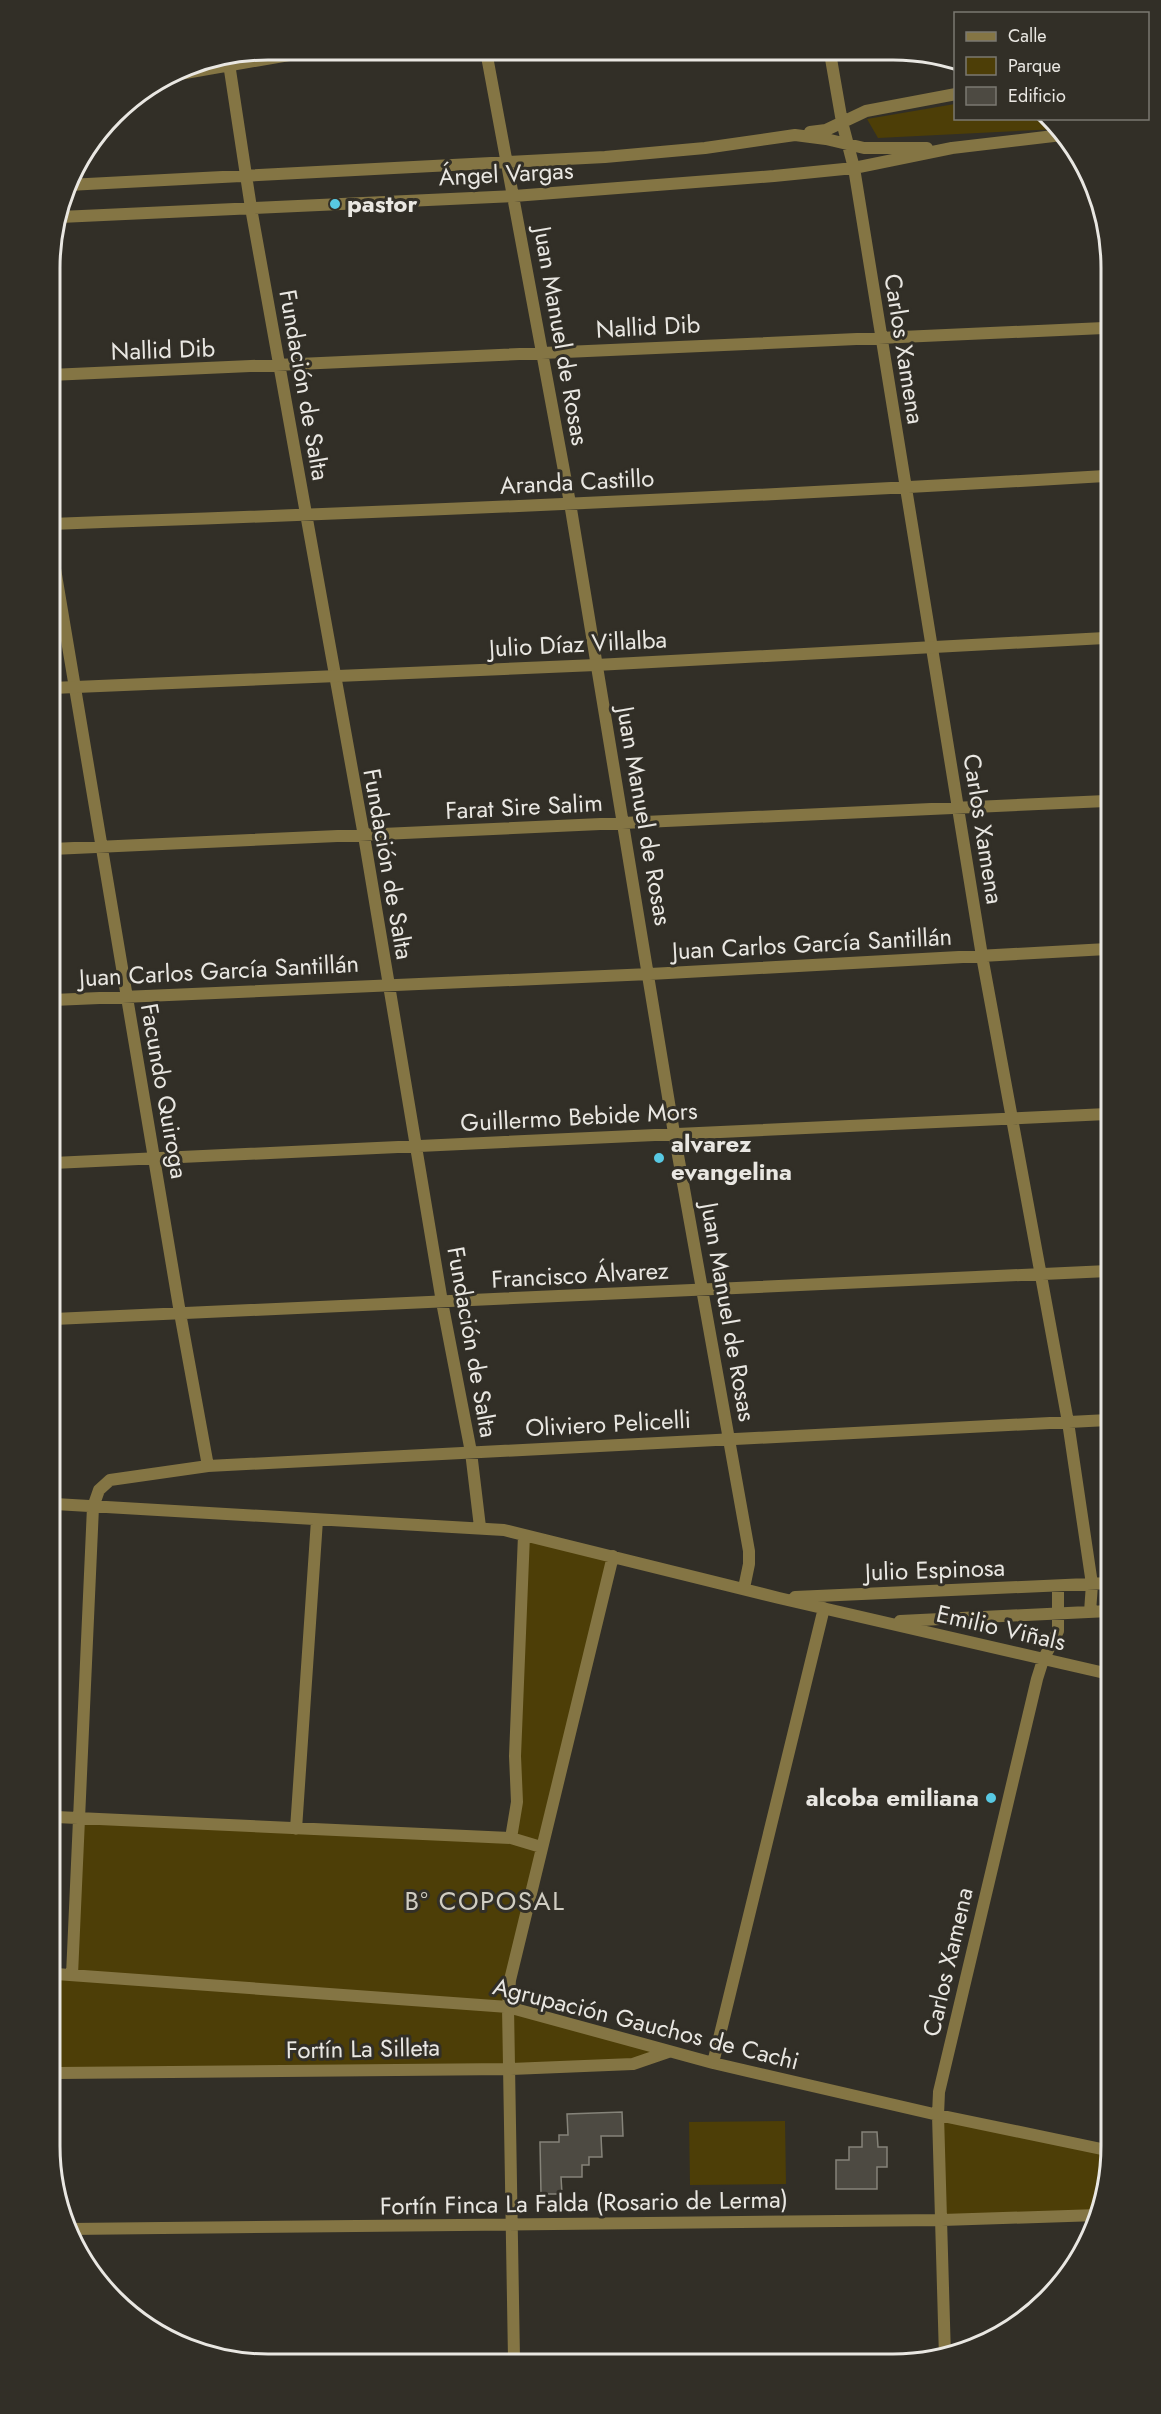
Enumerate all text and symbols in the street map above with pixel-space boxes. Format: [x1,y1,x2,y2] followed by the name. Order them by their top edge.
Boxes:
[954,12,1149,120] legend
[1008,23,1047,49] text: Calle
[1008,53,1061,79] text: Parque
[1008,83,1066,109] text: Edificio
[438,152,574,195] street label: Ángel Vargas
[347,186,417,221] place label: pastor
[328,197,342,211] marker: pastor
[524,221,598,448] street label: Juan Manuel de Rosas
[875,271,934,427] street label: Carlos Xamena
[270,287,339,483] street label: Fundación de Salta
[595,306,701,347] street label: Nallid Dib
[110,330,216,369] street label: Nallid Dib
[499,460,655,503] street label: Aranda Castillo
[485,621,668,666] street label: Julio Díaz Villalba
[607,701,681,928] street label: Juan Manuel de Rosas
[954,751,1013,907] street label: Carlos Xamena
[354,766,423,962] street label: Fundación de Salta
[444,785,604,828] street label: Farat Sire Salim
[668,919,953,968] street label: Juan Carlos García Santillán
[75,946,360,995] street label: Juan Carlos García Santillán
[132,1000,197,1181] street label: Facundo Quiroga
[459,1093,698,1140] street label: Guillermo Bebide Mors
[671,1126,792,1189] place label: alvarez evangelina
[652,1151,666,1165] marker: alvarez evangelina
[691,1197,765,1424] street label: Juan Manuel de Rosas
[438,1244,507,1440] street label: Fundación de Salta
[490,1252,669,1297] street label: Francisco Álvarez
[524,1402,692,1445] street label: Oliviero Pelicelli
[861,1550,1006,1590] street label: Julio Espinosa
[933,1596,1069,1659] street label: Emilio Viñals
[806,1780,979,1815] place label: alcoba emiliana
[984,1791,998,1805] marker: alcoba emiliana
[405,1882,565,1920] district label: B° COPOSAL
[913,1884,982,2040] street label: Carlos Xamena
[489,1968,803,2079] street label: Agrupación Gauchos de Cachi
[286,2030,440,2067] street label: Fortín La Silleta
[380,2181,788,2224] street label: Fortín Finca La Falda (Rosario de Lerma)

